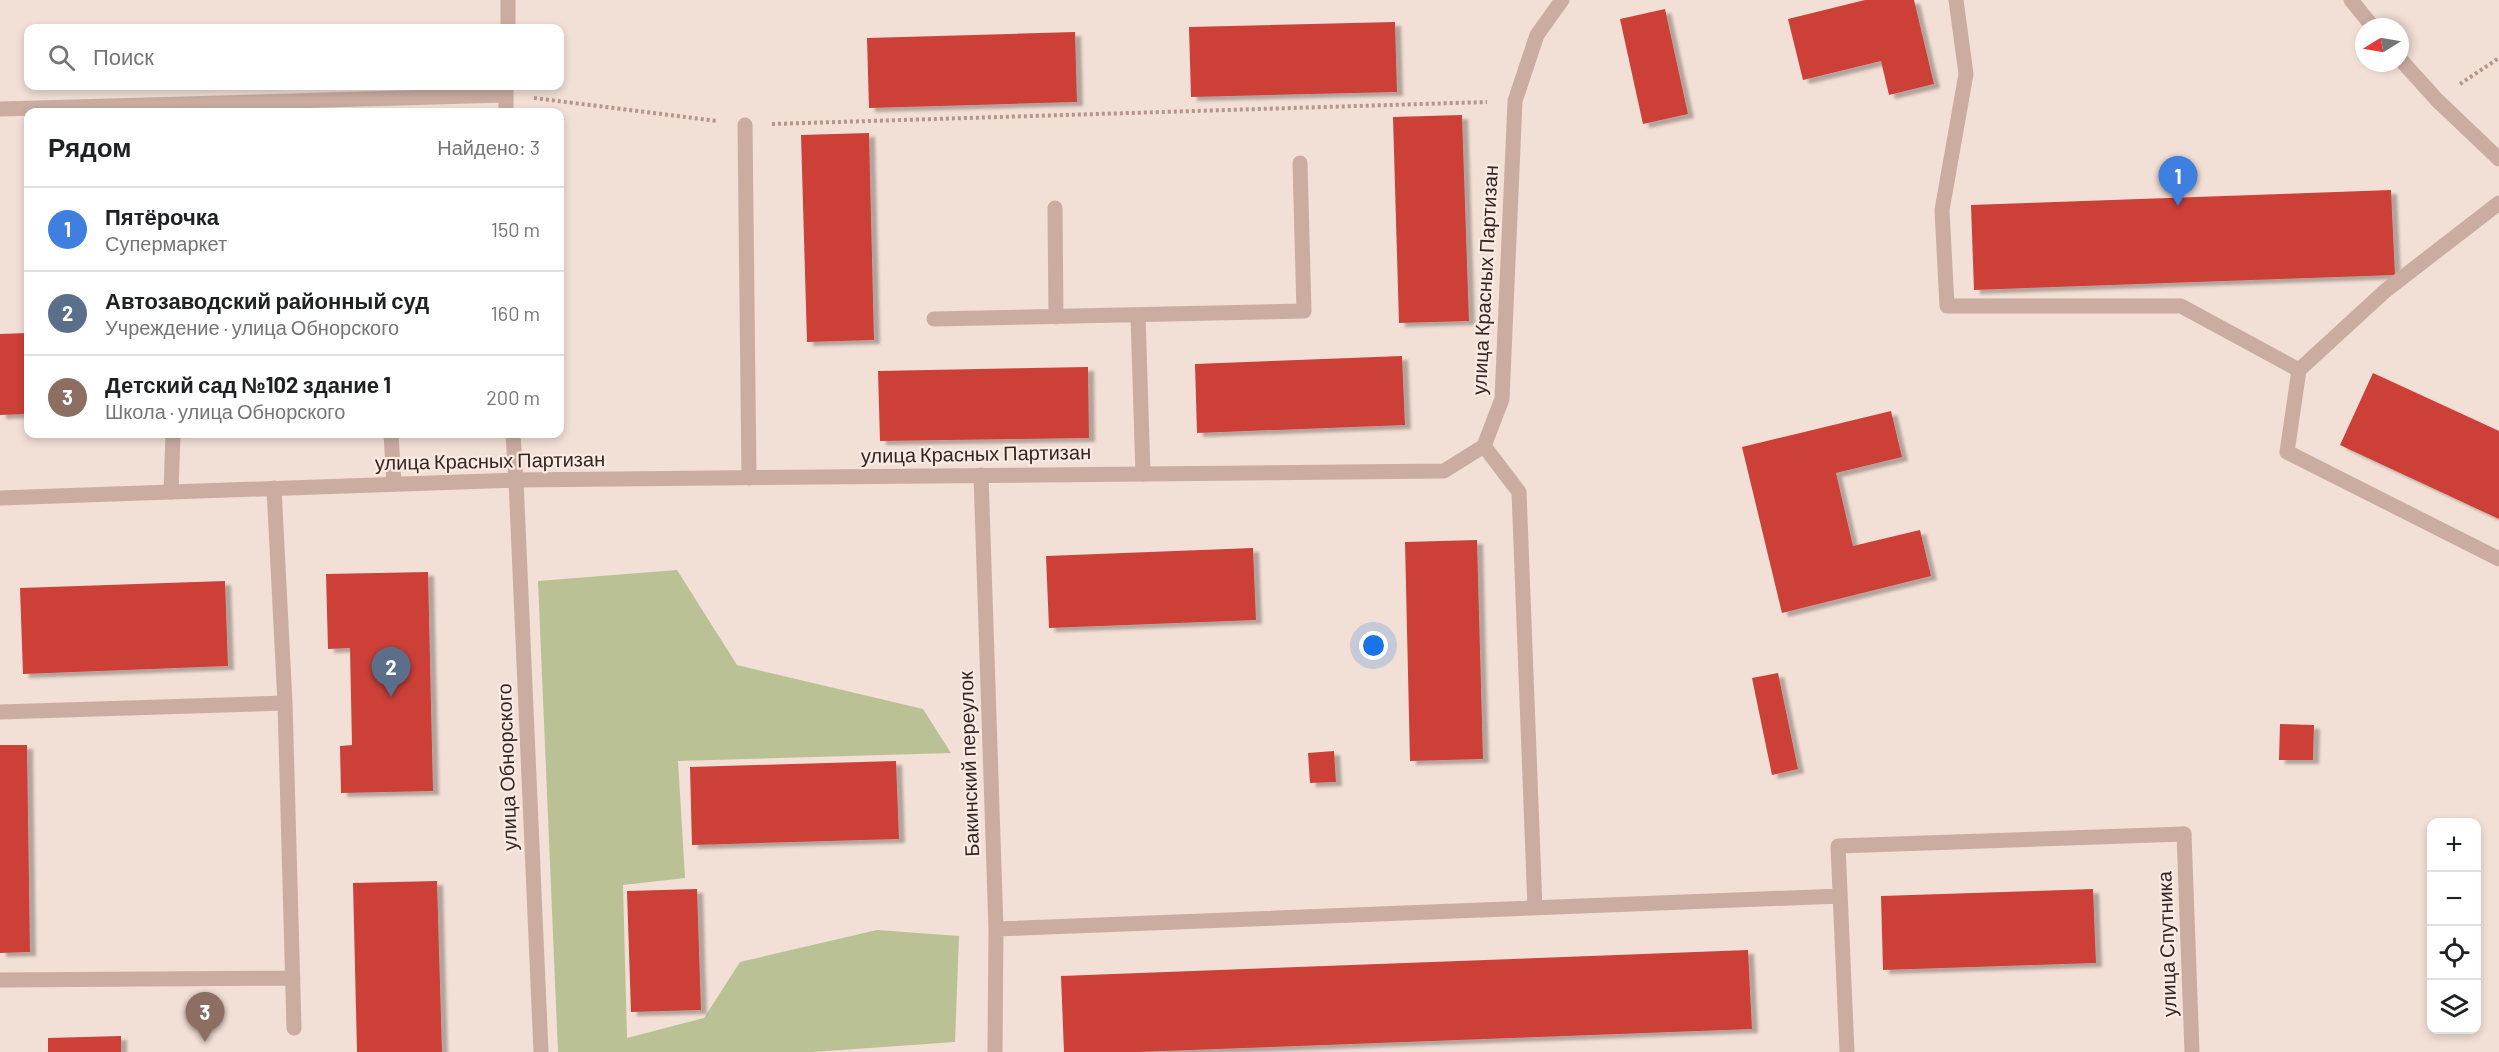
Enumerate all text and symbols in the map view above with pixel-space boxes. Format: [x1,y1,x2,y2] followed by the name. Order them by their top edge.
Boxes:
[2355,18,2409,72] north arrow
[24,24,564,90] search box
[45,41,78,74] icon: search
[93,43,154,69] text: Поиск
[48,131,131,162] text: Рядом
[437,135,540,159] text: Найдено: 3
[2158,156,2198,206] pin: 1
[1466,164,1502,395] street label: улица Красных Партизан
[105,203,219,229] text: Пятёрочка
[64,217,71,241] text: 1
[491,217,540,241] text: 150 m
[105,231,227,255] text: Супермаркет
[105,287,429,313] text: Автозаводский районный суд
[62,301,73,325] text: 2
[491,301,540,325] text: 160 m
[105,315,399,339] text: Учреждение · улица Обнорского
[105,371,391,397] text: Детский сад №102 здание 1
[62,385,73,409] text: 3
[486,385,540,409] text: 200 m
[105,399,345,423] text: Школа · улица Обнорского
[861,439,1091,467] street label: улица Красных Партизан
[375,446,605,474] street label: улица Красных Партизан
[1359,631,1388,660] your location
[372,648,410,697] pin: 2
[953,671,983,857] street label: Бакинский переулок
[491,683,521,851] street label: улица Обнорского
[2427,818,2481,1034] map controls
[2427,818,2481,872] button: +
[2151,870,2181,1017] street label: улица Спутника
[2427,872,2481,926] button: −
[2427,926,2481,980] button: locate
[2427,980,2481,1034] button: layers
[186,992,224,1042] pin: 3

